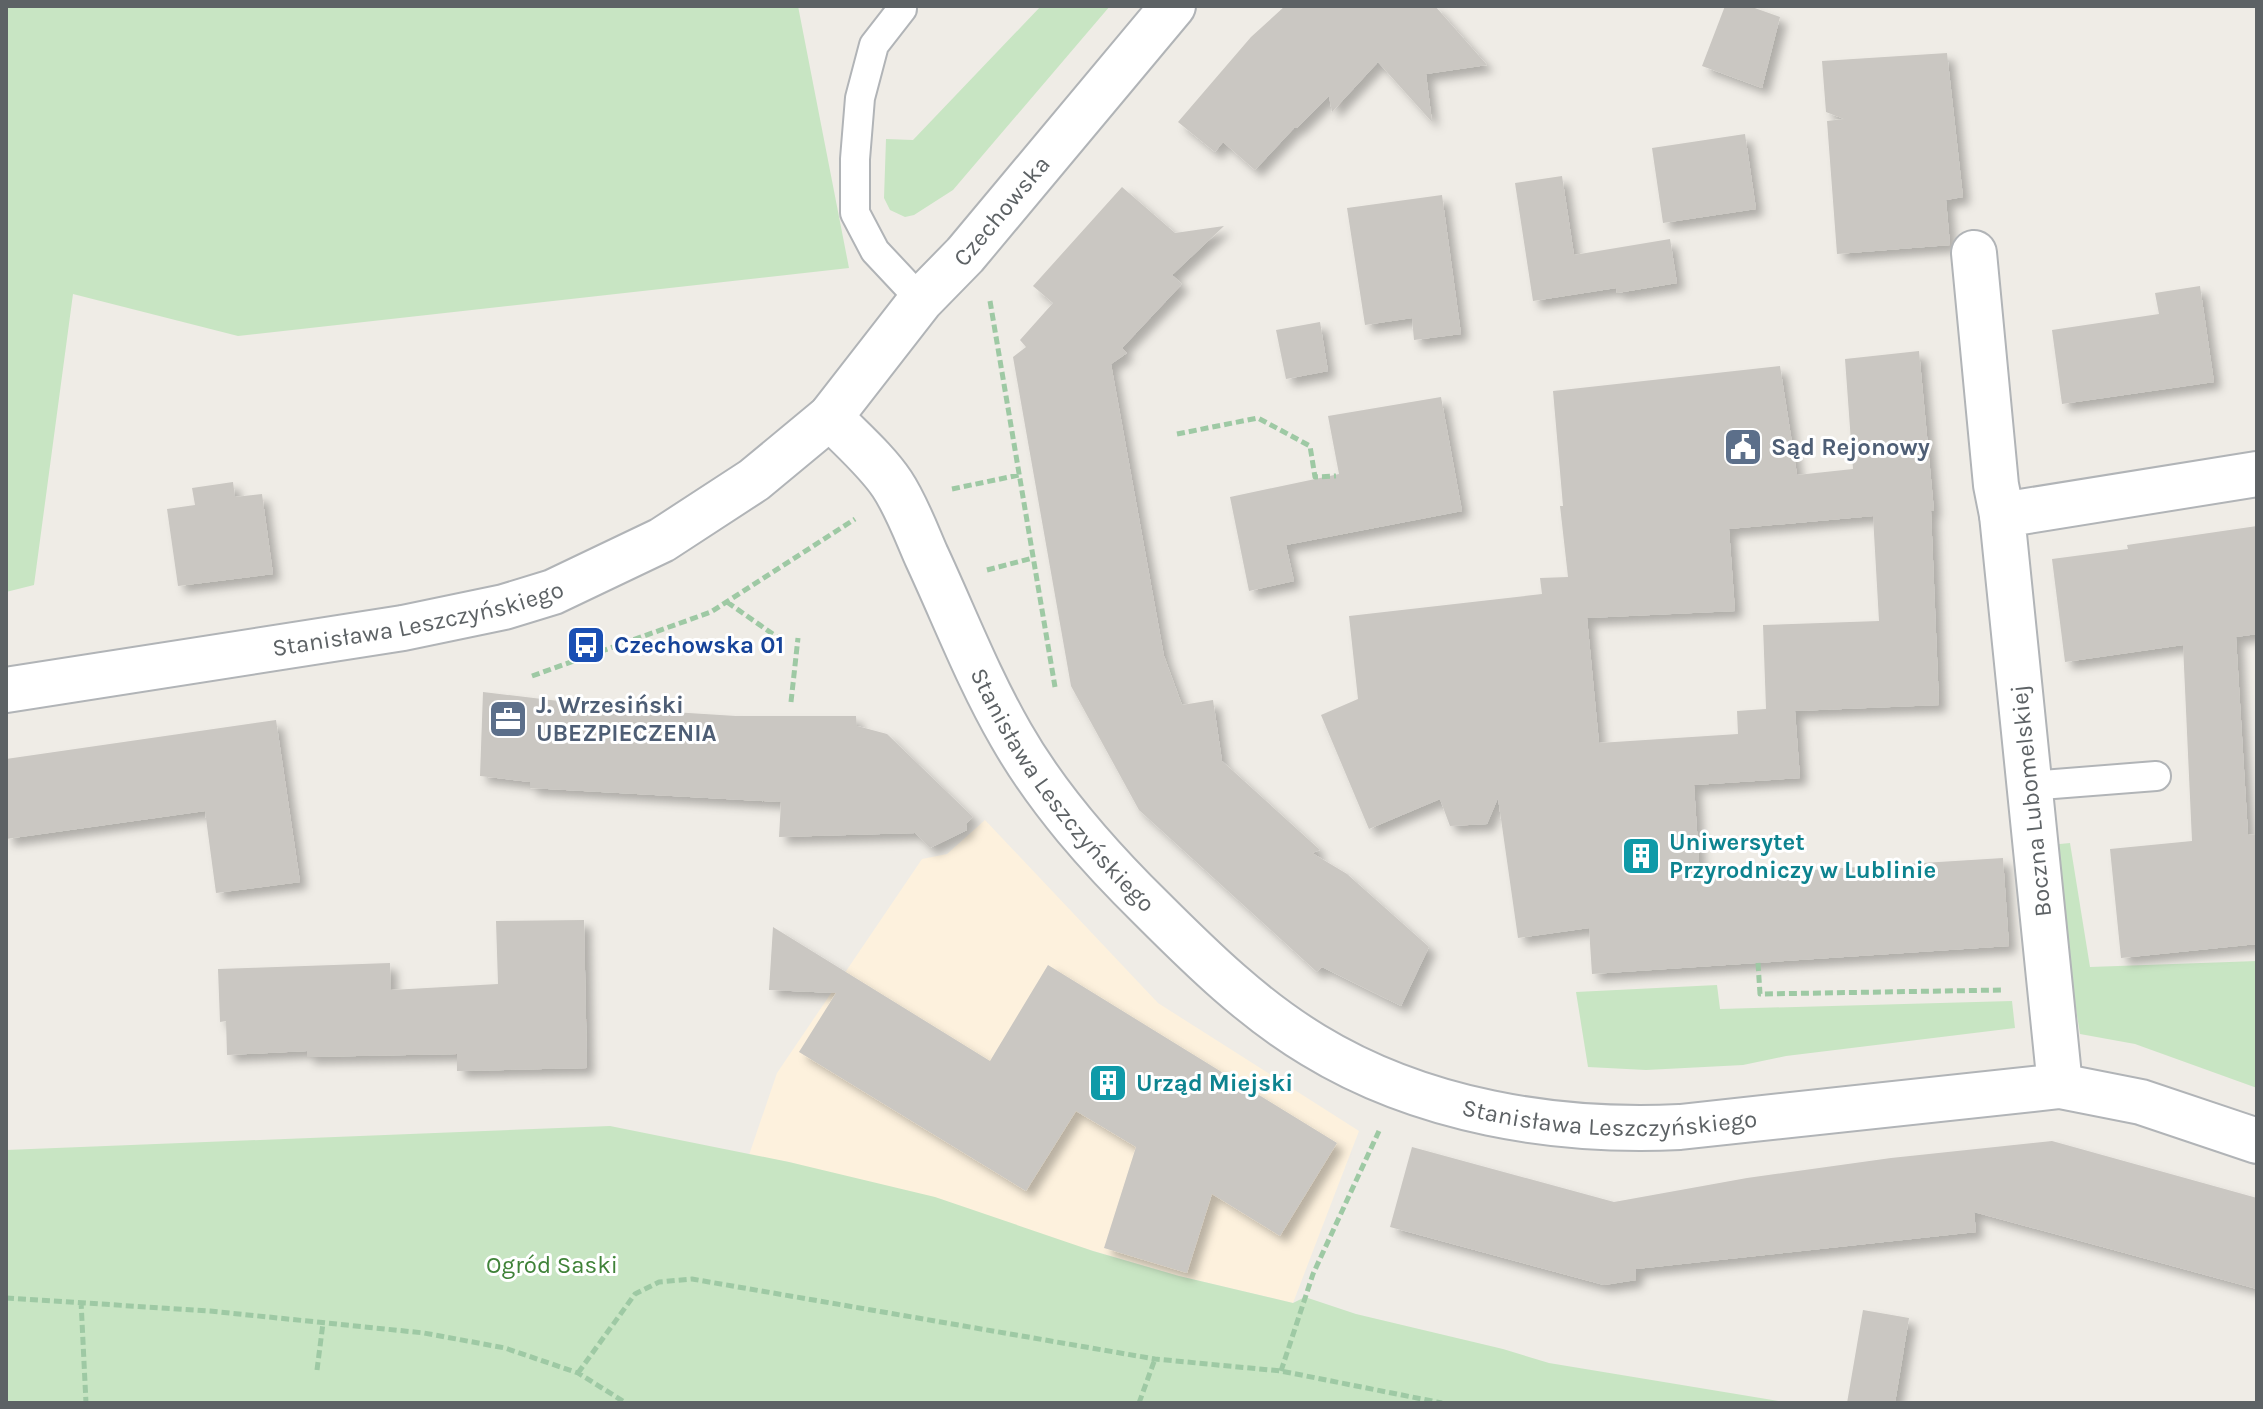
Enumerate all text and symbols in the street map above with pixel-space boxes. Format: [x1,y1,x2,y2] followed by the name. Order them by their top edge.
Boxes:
[948,150,1056,272] street label: Czechowska
[1722,426,1764,468] public building icon: Sąd Rejonowy
[1771,433,1930,461] place label: Sąd Rejonowy
[270,575,568,662] street label: Stanisława Leszczyńskiego
[565,624,607,666] bus stop icon: Czechowska 01
[614,631,784,659] place label: Czechowska 01
[965,663,1161,918] street label: Stanisława Leszczyńskiego
[2005,684,2057,918] street label: Boczna Lubomelskiej
[536,691,716,747] place label: J. Wrzesiński UBEZPIECZENIA
[487,698,529,740] office icon: J. Wrzesiński UBEZPIECZENIA
[1669,828,1936,884] place label: Uniwersytet Przyrodniczy w Lublinie
[1620,835,1662,877] building icon: Uniwersytet Przyrodniczy w Lublinie
[1087,1062,1129,1104] building icon: Urząd Miejski
[1136,1069,1293,1097] place label: Urząd Miejski
[1459,1093,1759,1142] street label: Stanisława Leszczyńskiego
[486,1251,618,1279] park label: Ogród Saski

